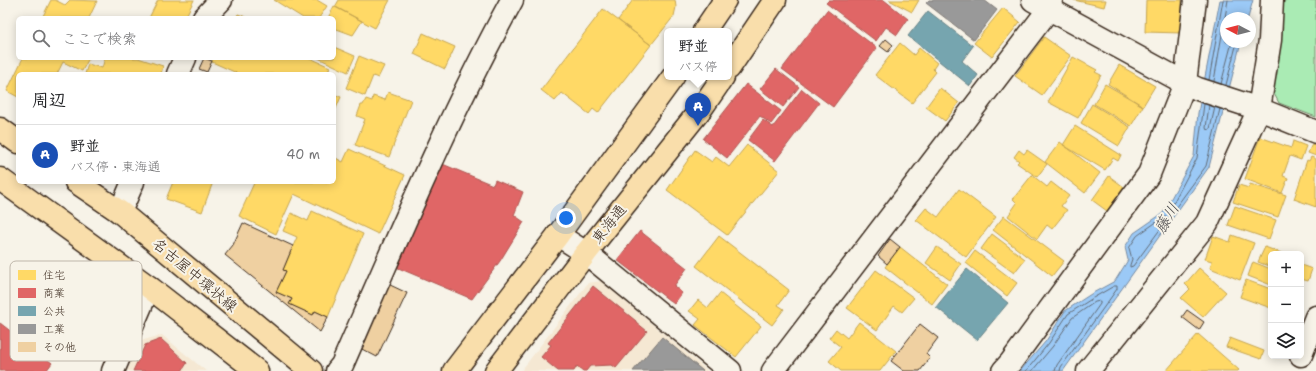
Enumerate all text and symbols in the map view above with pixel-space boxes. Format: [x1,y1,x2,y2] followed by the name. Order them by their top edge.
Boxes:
[1220,12,1256,48] north arrow
[16,16,336,60] search box
[30,27,52,49] icon: search
[664,28,732,80] popup
[62,29,137,49] text: ここで検索
[678,36,709,56] text: 野並
[678,58,718,75] text: バス停
[32,89,66,111] text: 周辺
[685,93,711,126] pin: A
[70,136,100,156] text: 野並
[40,146,50,163] text: A
[286,146,320,163] text: 40 m
[70,158,161,175] text: バス停 · 東海通
[1149,199,1184,237] water label: 藤川
[587,200,631,248] street label: 東海通
[556,208,576,228] your location
[148,234,242,316] street label: 名古屋中環状線
[1268,251,1304,359] map controls
[1268,251,1304,287] button: +
[10,261,142,361] legend
[43,268,65,283] text: 住宅
[43,286,65,301] text: 商業
[1268,287,1304,323] button: −
[43,304,65,319] text: 公共
[43,322,65,337] text: 工業
[1268,323,1304,359] button: layers
[43,340,76,355] text: その他

